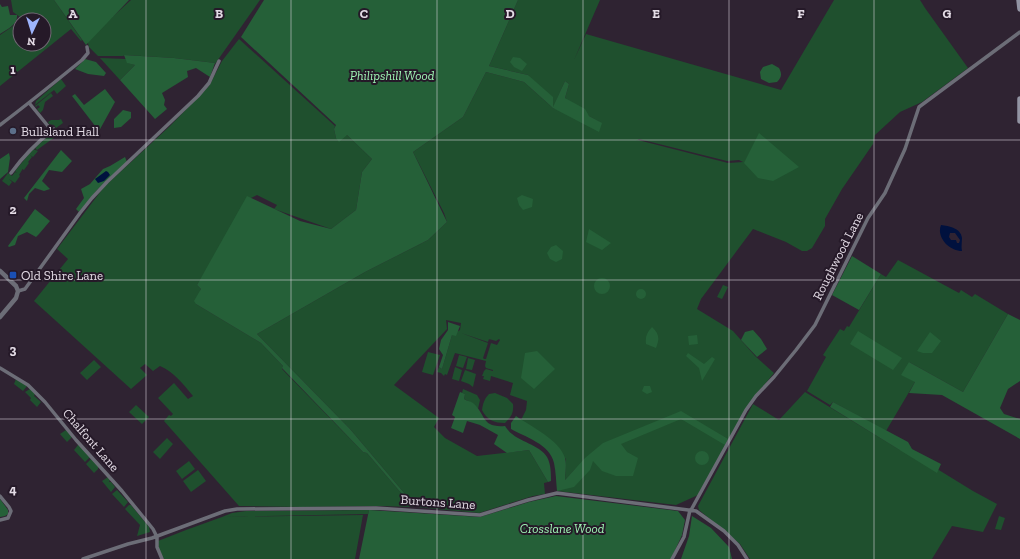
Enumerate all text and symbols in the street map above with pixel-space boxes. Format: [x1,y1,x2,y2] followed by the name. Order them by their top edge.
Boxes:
[69,6,78,21] text: A
[215,6,223,21] text: B
[360,6,368,21] text: C
[505,6,515,21] text: D
[652,6,660,21] text: E
[797,6,805,21] text: F
[943,6,952,21] text: G
[12,12,52,52] north arrow
[26,35,36,48] text: N
[10,62,16,77] text: 1
[350,68,435,83] park label: Philipshill Wood
[21,124,99,139] place label: Bullsland Hall
[8,126,18,136] marker: Bullsland Hall
[10,202,17,217] text: 2
[809,210,867,302] street label: Roughwood Lane
[21,268,103,283] place label: Old Shire Lane
[8,270,18,280] marker: Old Shire Lane
[10,342,17,357] text: 3
[60,406,122,474] street label: Chalfont Lane
[9,482,17,497] text: 4
[400,492,476,512] street label: Burtons Lane
[520,521,605,536] park label: Crosslane Wood

